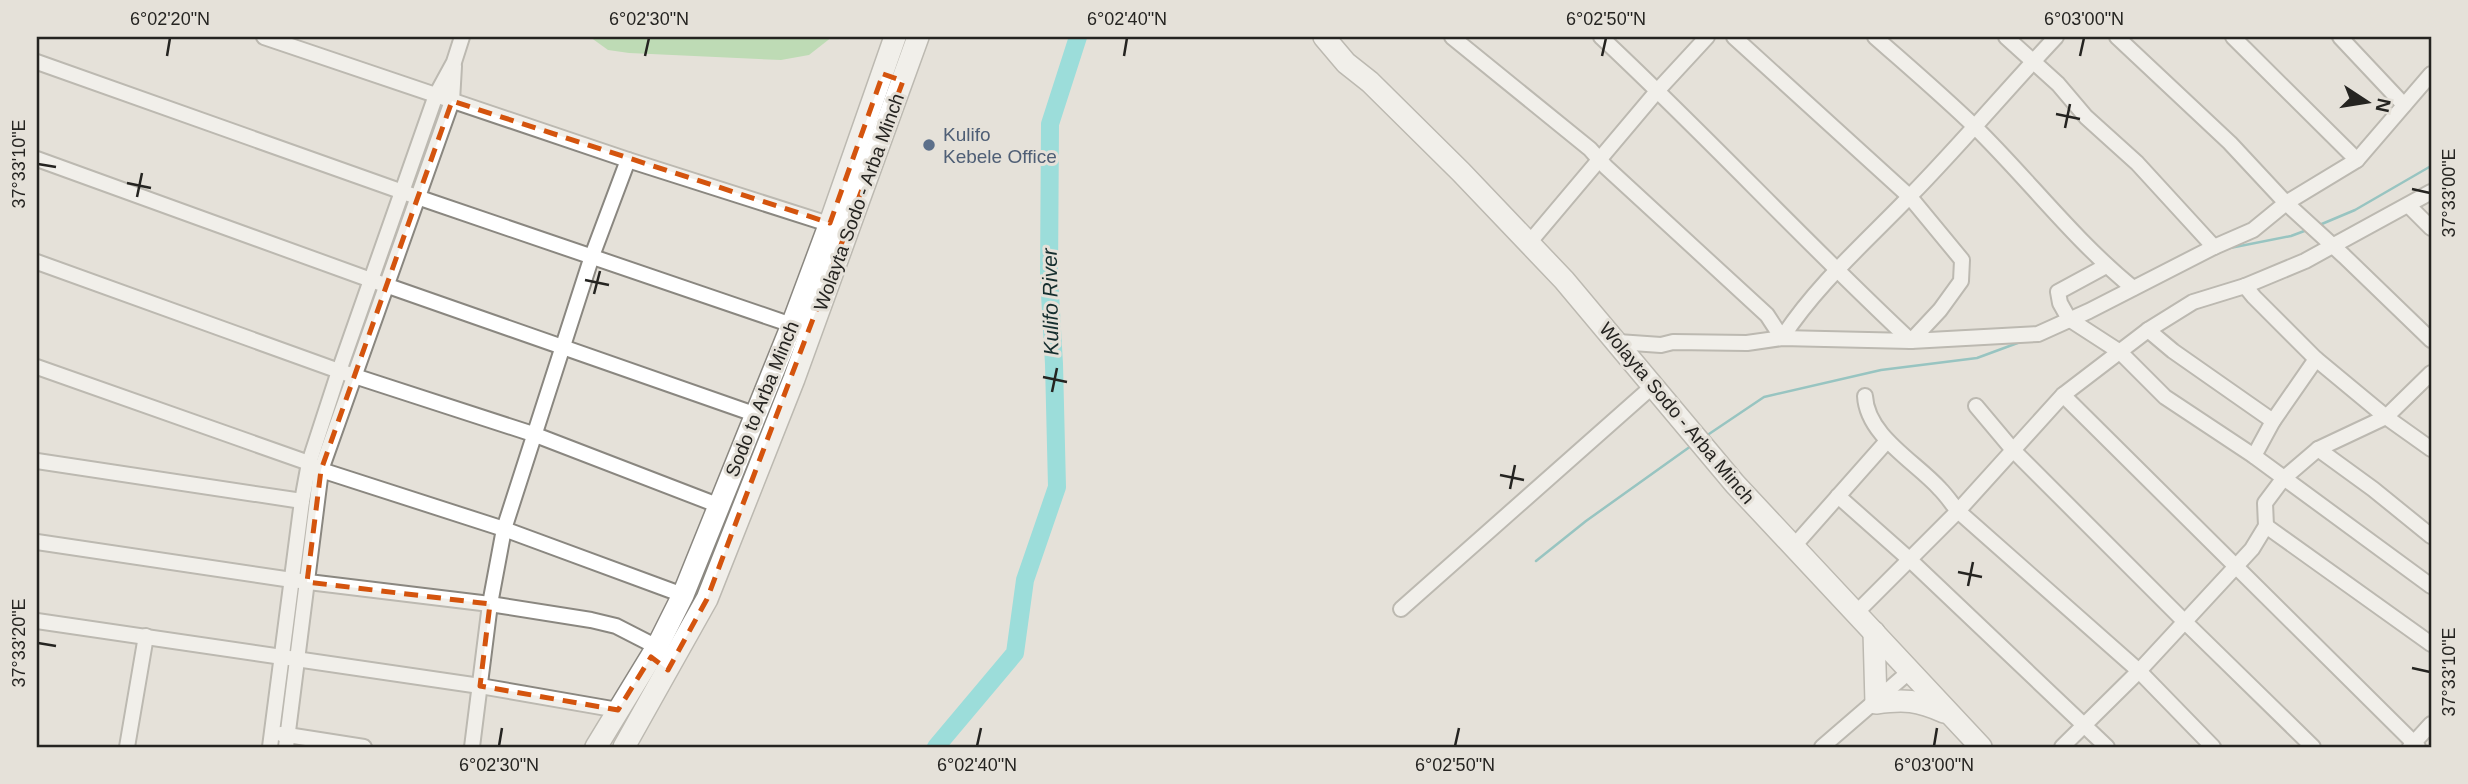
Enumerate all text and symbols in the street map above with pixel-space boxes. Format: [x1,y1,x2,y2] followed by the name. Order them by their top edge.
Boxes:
[130,9,210,29] text: 6°02'20"N
[609,9,689,29] text: 6°02'30"N
[1087,9,1167,29] text: 6°02'40"N
[1566,9,1646,29] text: 6°02'50"N
[2044,9,2124,29] text: 6°03'00"N
[2332,66,2402,136] north arrow
[810,90,908,314] street label: Wolayta Sodo - Arba Minch
[2371,97,2395,114] text: N
[9,119,29,209] text: 37°33'10"E
[943,124,1057,167] place label: Kulifo Kebele Office
[921,137,937,153] marker: Kulifo Kebele Office
[2439,148,2459,238] text: 37°33'00"E
[1038,247,1062,356] water label: Kulifo River
[721,318,803,480] street label: Sodo to Arba Minch
[1595,318,1759,508] street label: Wolayta Sodo - Arba Minch
[9,598,29,688] text: 37°33'20"E
[2439,627,2459,717] text: 37°33'10"E
[459,755,539,775] text: 6°02'30"N
[937,755,1017,775] text: 6°02'40"N
[1415,755,1495,775] text: 6°02'50"N
[1894,755,1974,775] text: 6°03'00"N

